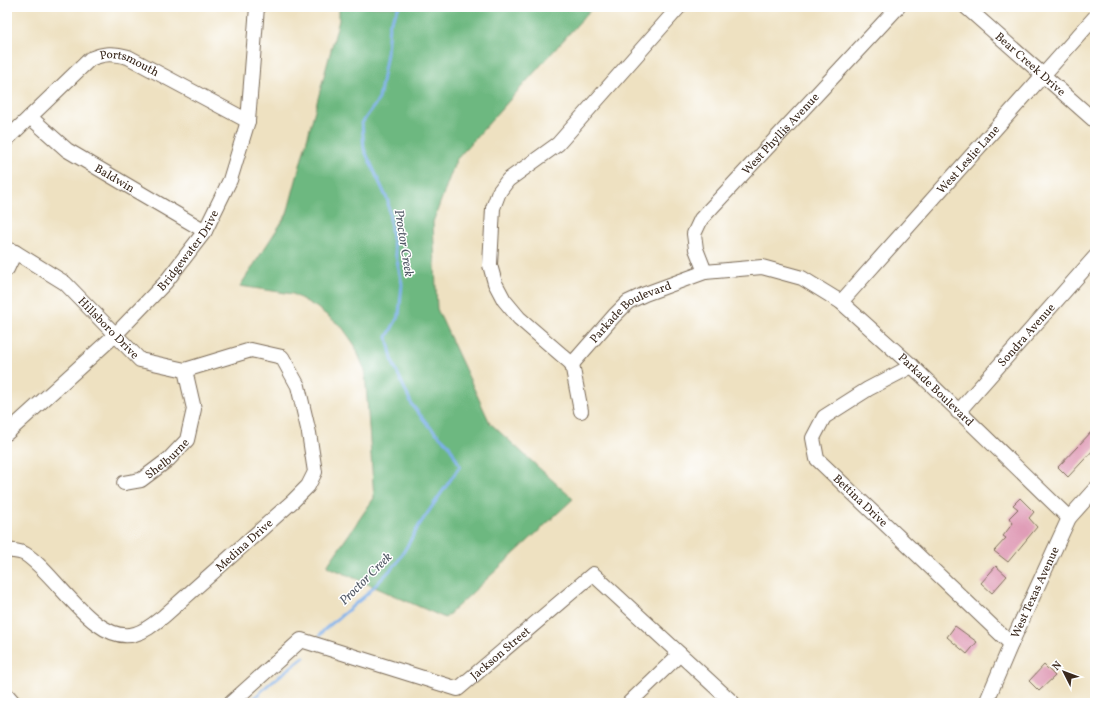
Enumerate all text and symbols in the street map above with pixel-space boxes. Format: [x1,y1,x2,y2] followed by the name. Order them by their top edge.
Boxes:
[991,29,1069,100] street label: Bear Creek Drive
[99,47,161,81] street label: Portsmouth
[739,90,823,179] street label: West Phyllis Avenue
[934,122,1004,198] street label: West Leslie Lane
[91,161,137,197] street label: Baldwin
[154,207,223,295] street label: Bridgewater Drive
[389,208,417,278] water label: Proctor Creek
[587,278,674,347] street label: Parkade Boulevard
[74,294,142,363] street label: Hillsboro Drive
[995,300,1060,371] street label: Sondra Avenue
[894,350,977,431] street label: Parkade Boulevard
[142,435,194,483] street label: Shelburne
[829,471,891,531] street label: Bettina Drive
[213,516,277,576] street label: Medina Drive
[1008,544,1064,641] street label: West Texas Avenue
[336,549,397,610] water label: Proctor Creek
[467,624,534,684] street label: Jackson Street
[1044,652,1084,692] north arrow
[1049,658,1066,674] text: N

